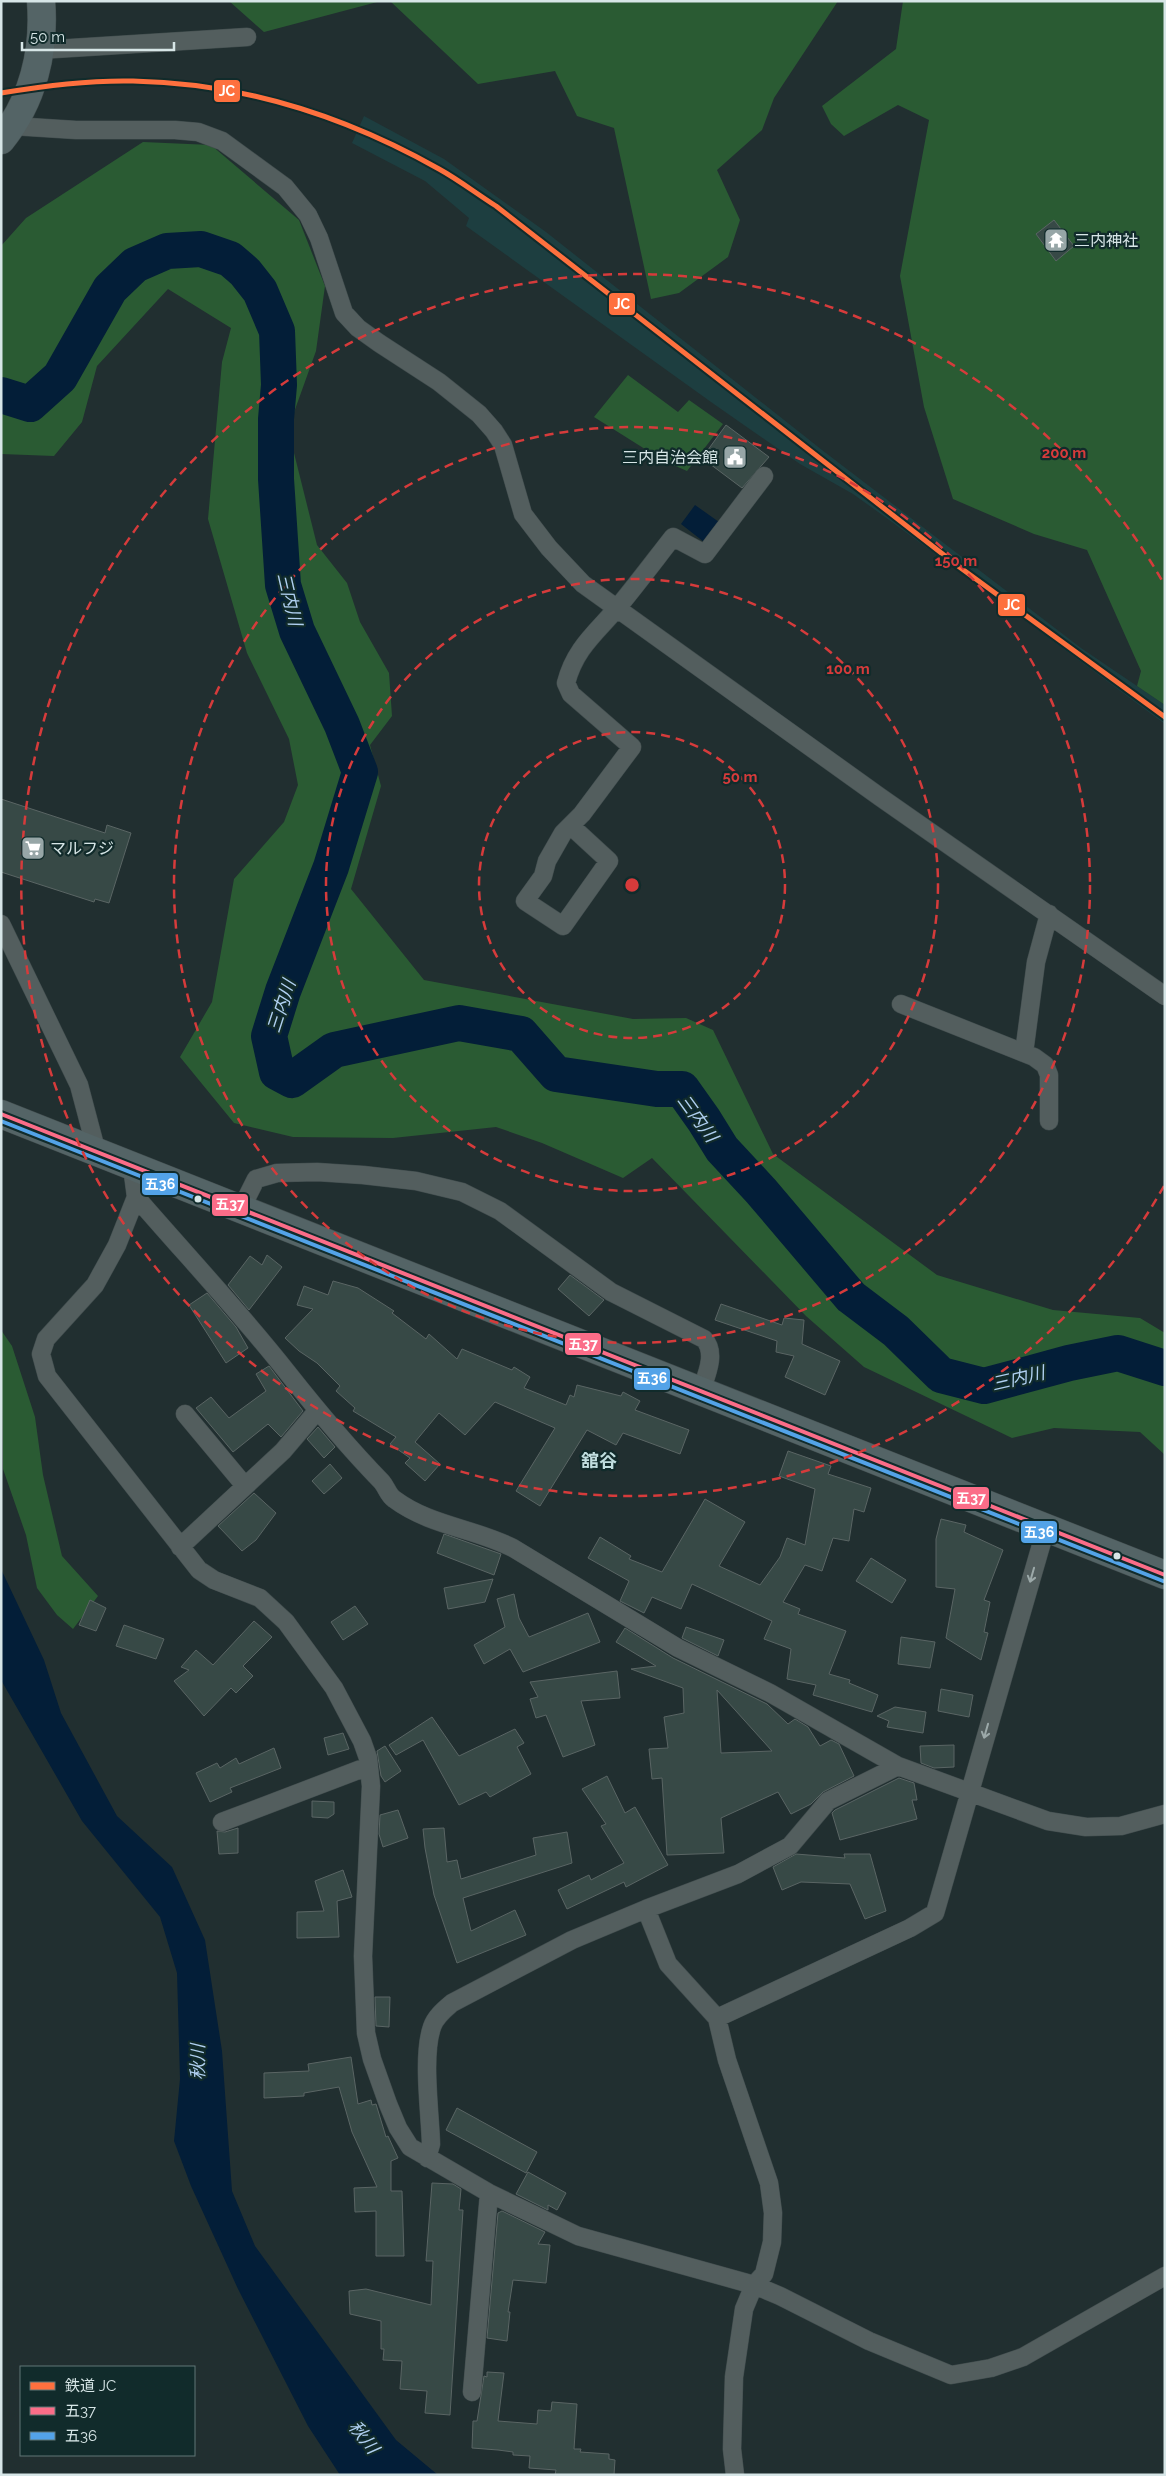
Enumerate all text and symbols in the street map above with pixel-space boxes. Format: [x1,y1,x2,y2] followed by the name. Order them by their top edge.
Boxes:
[22,20,175,52] scale bar
[30,28,65,46] text: 50 m
[213,79,241,103] line badge: JC
[219,83,236,99] text: JC
[1043,227,1069,253] temple icon: 三内神社
[1074,231,1138,250] place label: 三内神社
[608,292,636,316] line badge: JC
[614,296,631,312] text: JC
[722,444,748,470] public building icon: 三内自治会館
[1042,444,1086,462] text: 200 m
[622,448,718,467] place label: 三内自治会館
[935,552,977,570] text: 150 m
[274,570,307,630] water label: 三内川
[997,593,1026,617] line badge: JC
[1004,597,1021,613] text: JC
[826,660,870,678] text: 100 m
[722,768,758,786] text: 50 m
[20,835,46,861] supermarket icon: マルフジ
[50,839,114,858] place label: マルフジ
[623,876,641,894] centre of rings
[263,975,300,1035] water label: 三内川
[674,1090,724,1148] water label: 三内川
[141,1172,179,1196] line badge: 五36
[145,1176,175,1192] text: 五36
[211,1193,249,1217] line badge: 五37
[193,1194,203,1204] unlabelled marker
[215,1196,245,1212] text: 五37
[564,1332,602,1356] line badge: 五37
[568,1336,598,1352] text: 五37
[989,1361,1049,1394] water label: 三内川
[633,1367,671,1391] line badge: 五36
[637,1370,667,1386] text: 五36
[581,1450,617,1471] district label: 舘谷
[952,1486,990,1510] line badge: 五37
[956,1490,986,1506] text: 五37
[1020,1520,1058,1544] line badge: 五36
[1024,1524,1054,1540] text: 五36
[1112,1551,1122,1561] unlabelled marker
[1027,1567,1037,1583] one-way arrow
[981,1723,991,1739] one-way arrow
[187,2042,208,2080] water label: 秋川
[20,2366,195,2456] legend
[65,2377,116,2395] text: 鉄道 JC
[65,2402,96,2420] text: 五37
[345,2416,385,2459] water label: 秋川
[65,2427,97,2445] text: 五36

